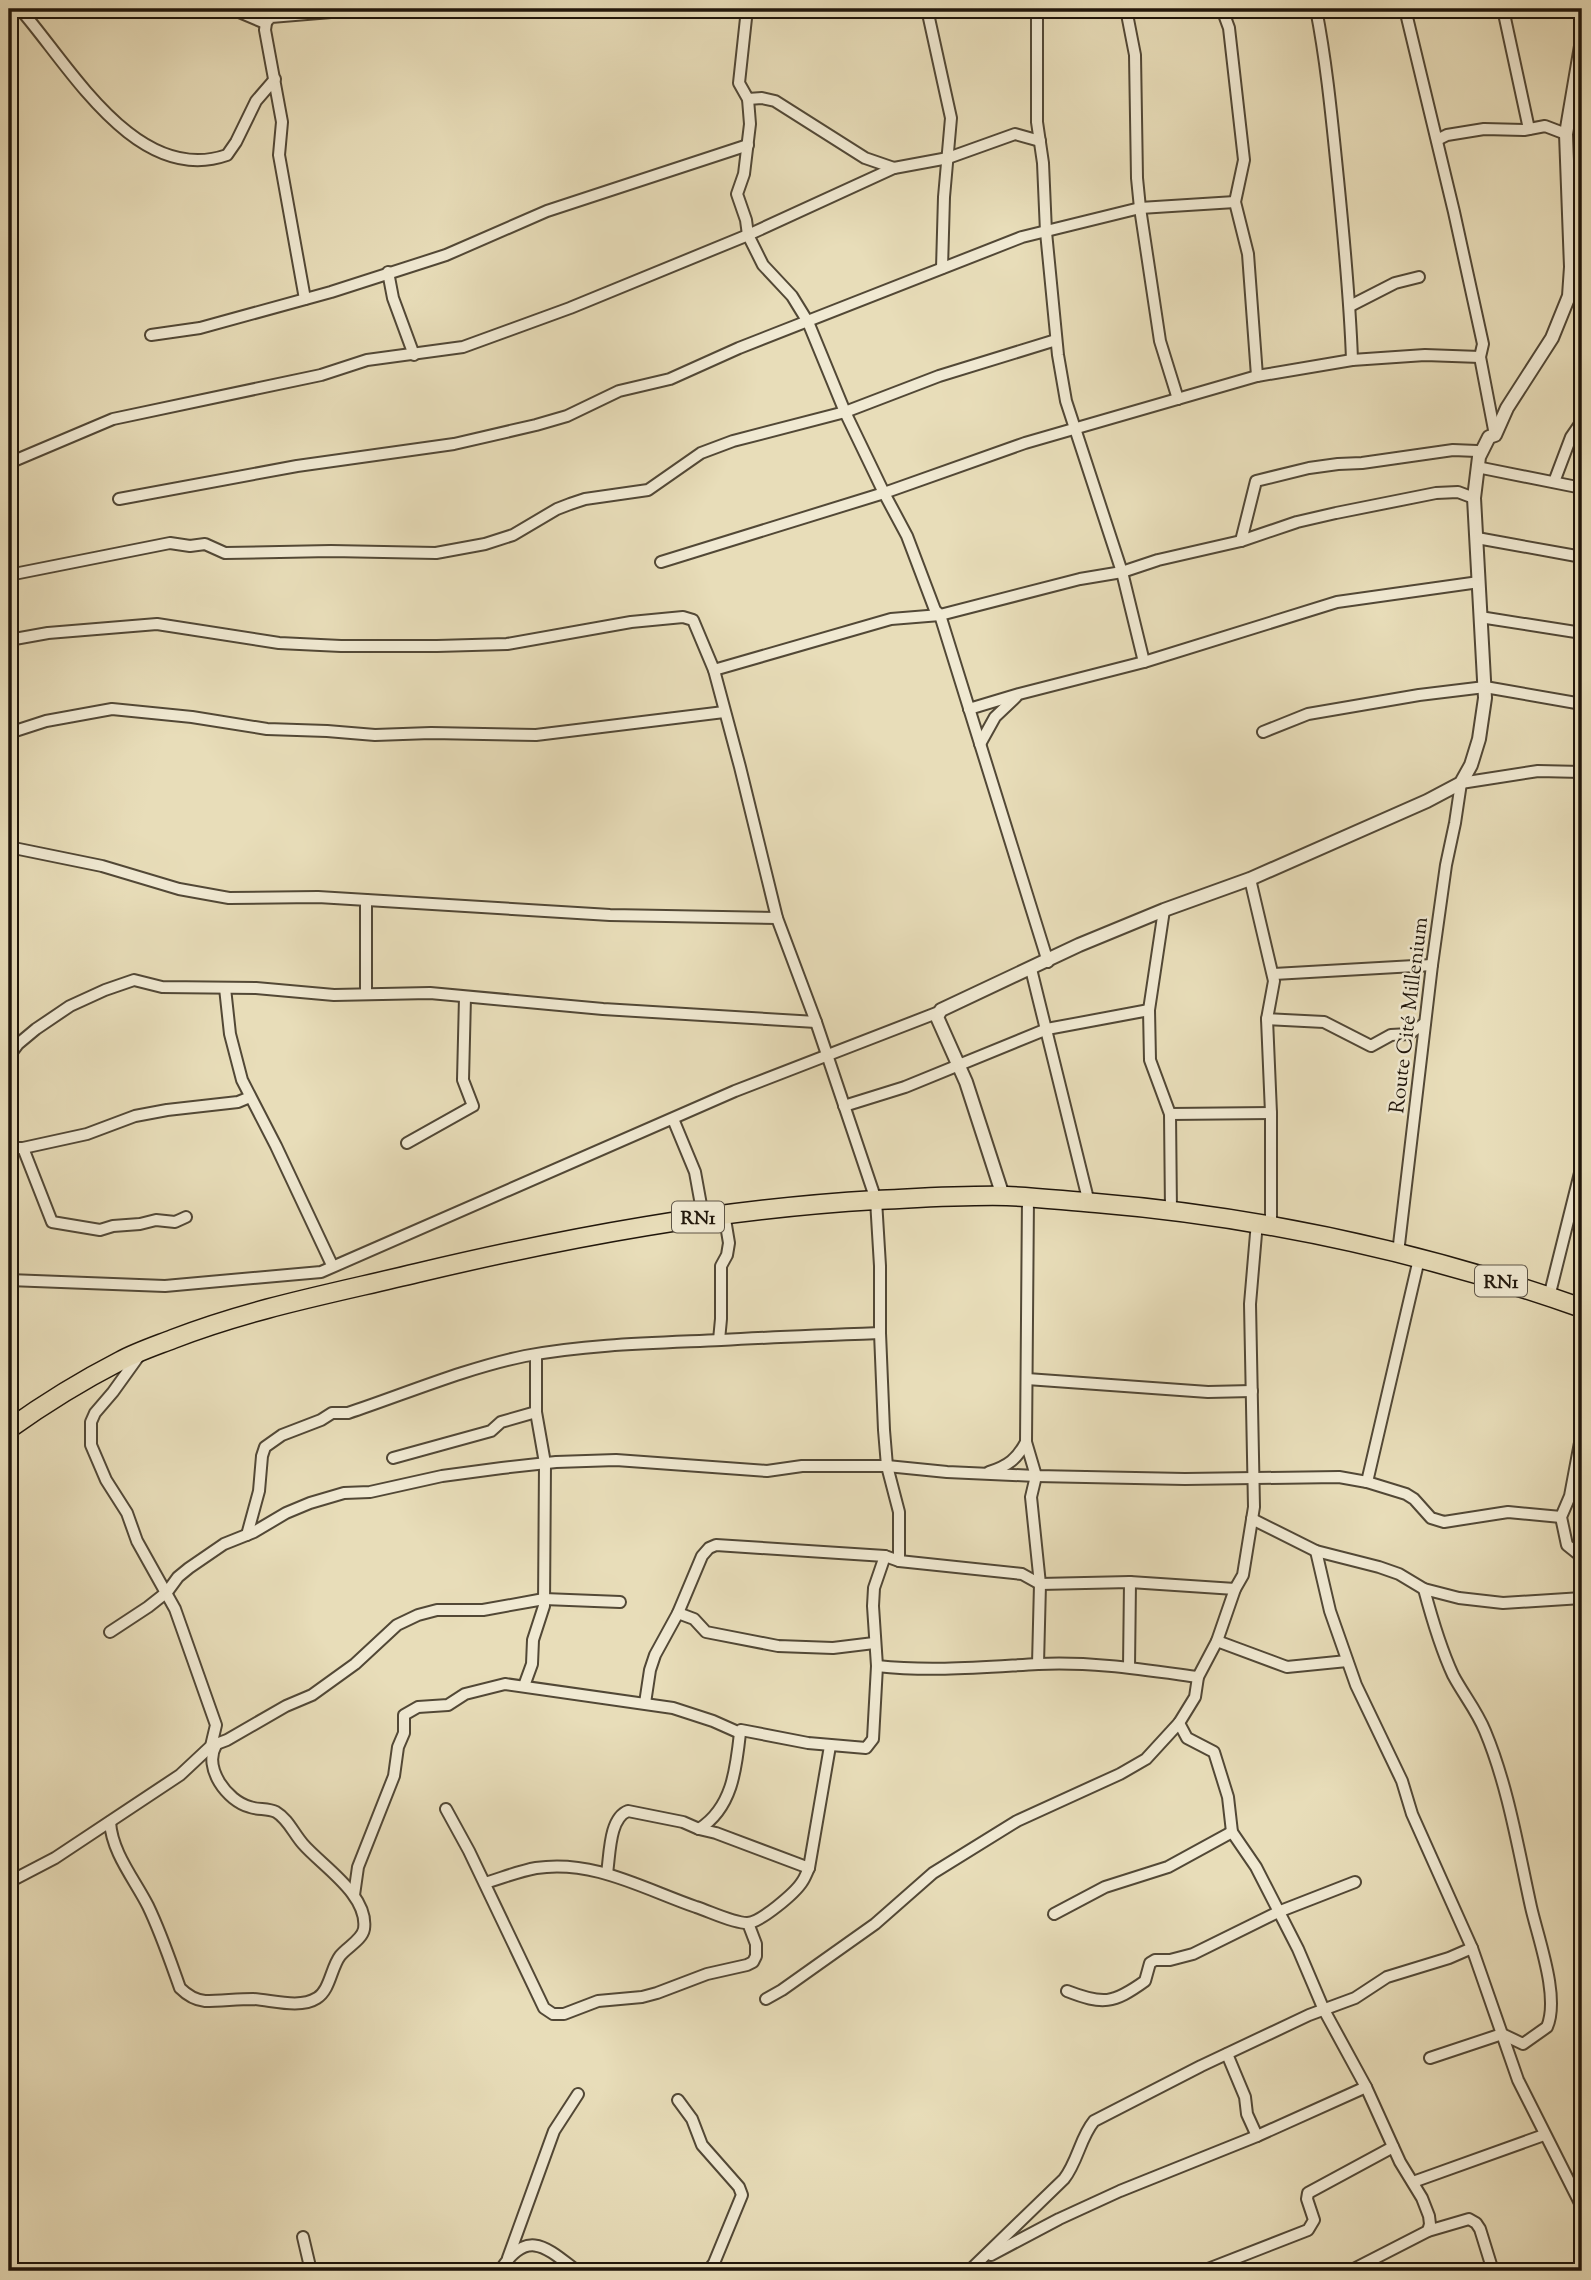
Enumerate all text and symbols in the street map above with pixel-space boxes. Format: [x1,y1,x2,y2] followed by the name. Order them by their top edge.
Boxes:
[1383,915,1437,1115] street label: Route Cité Millenium
[672,1202,724,1232] road number: RN1
[1475,1266,1527,1296] road number: RN1

